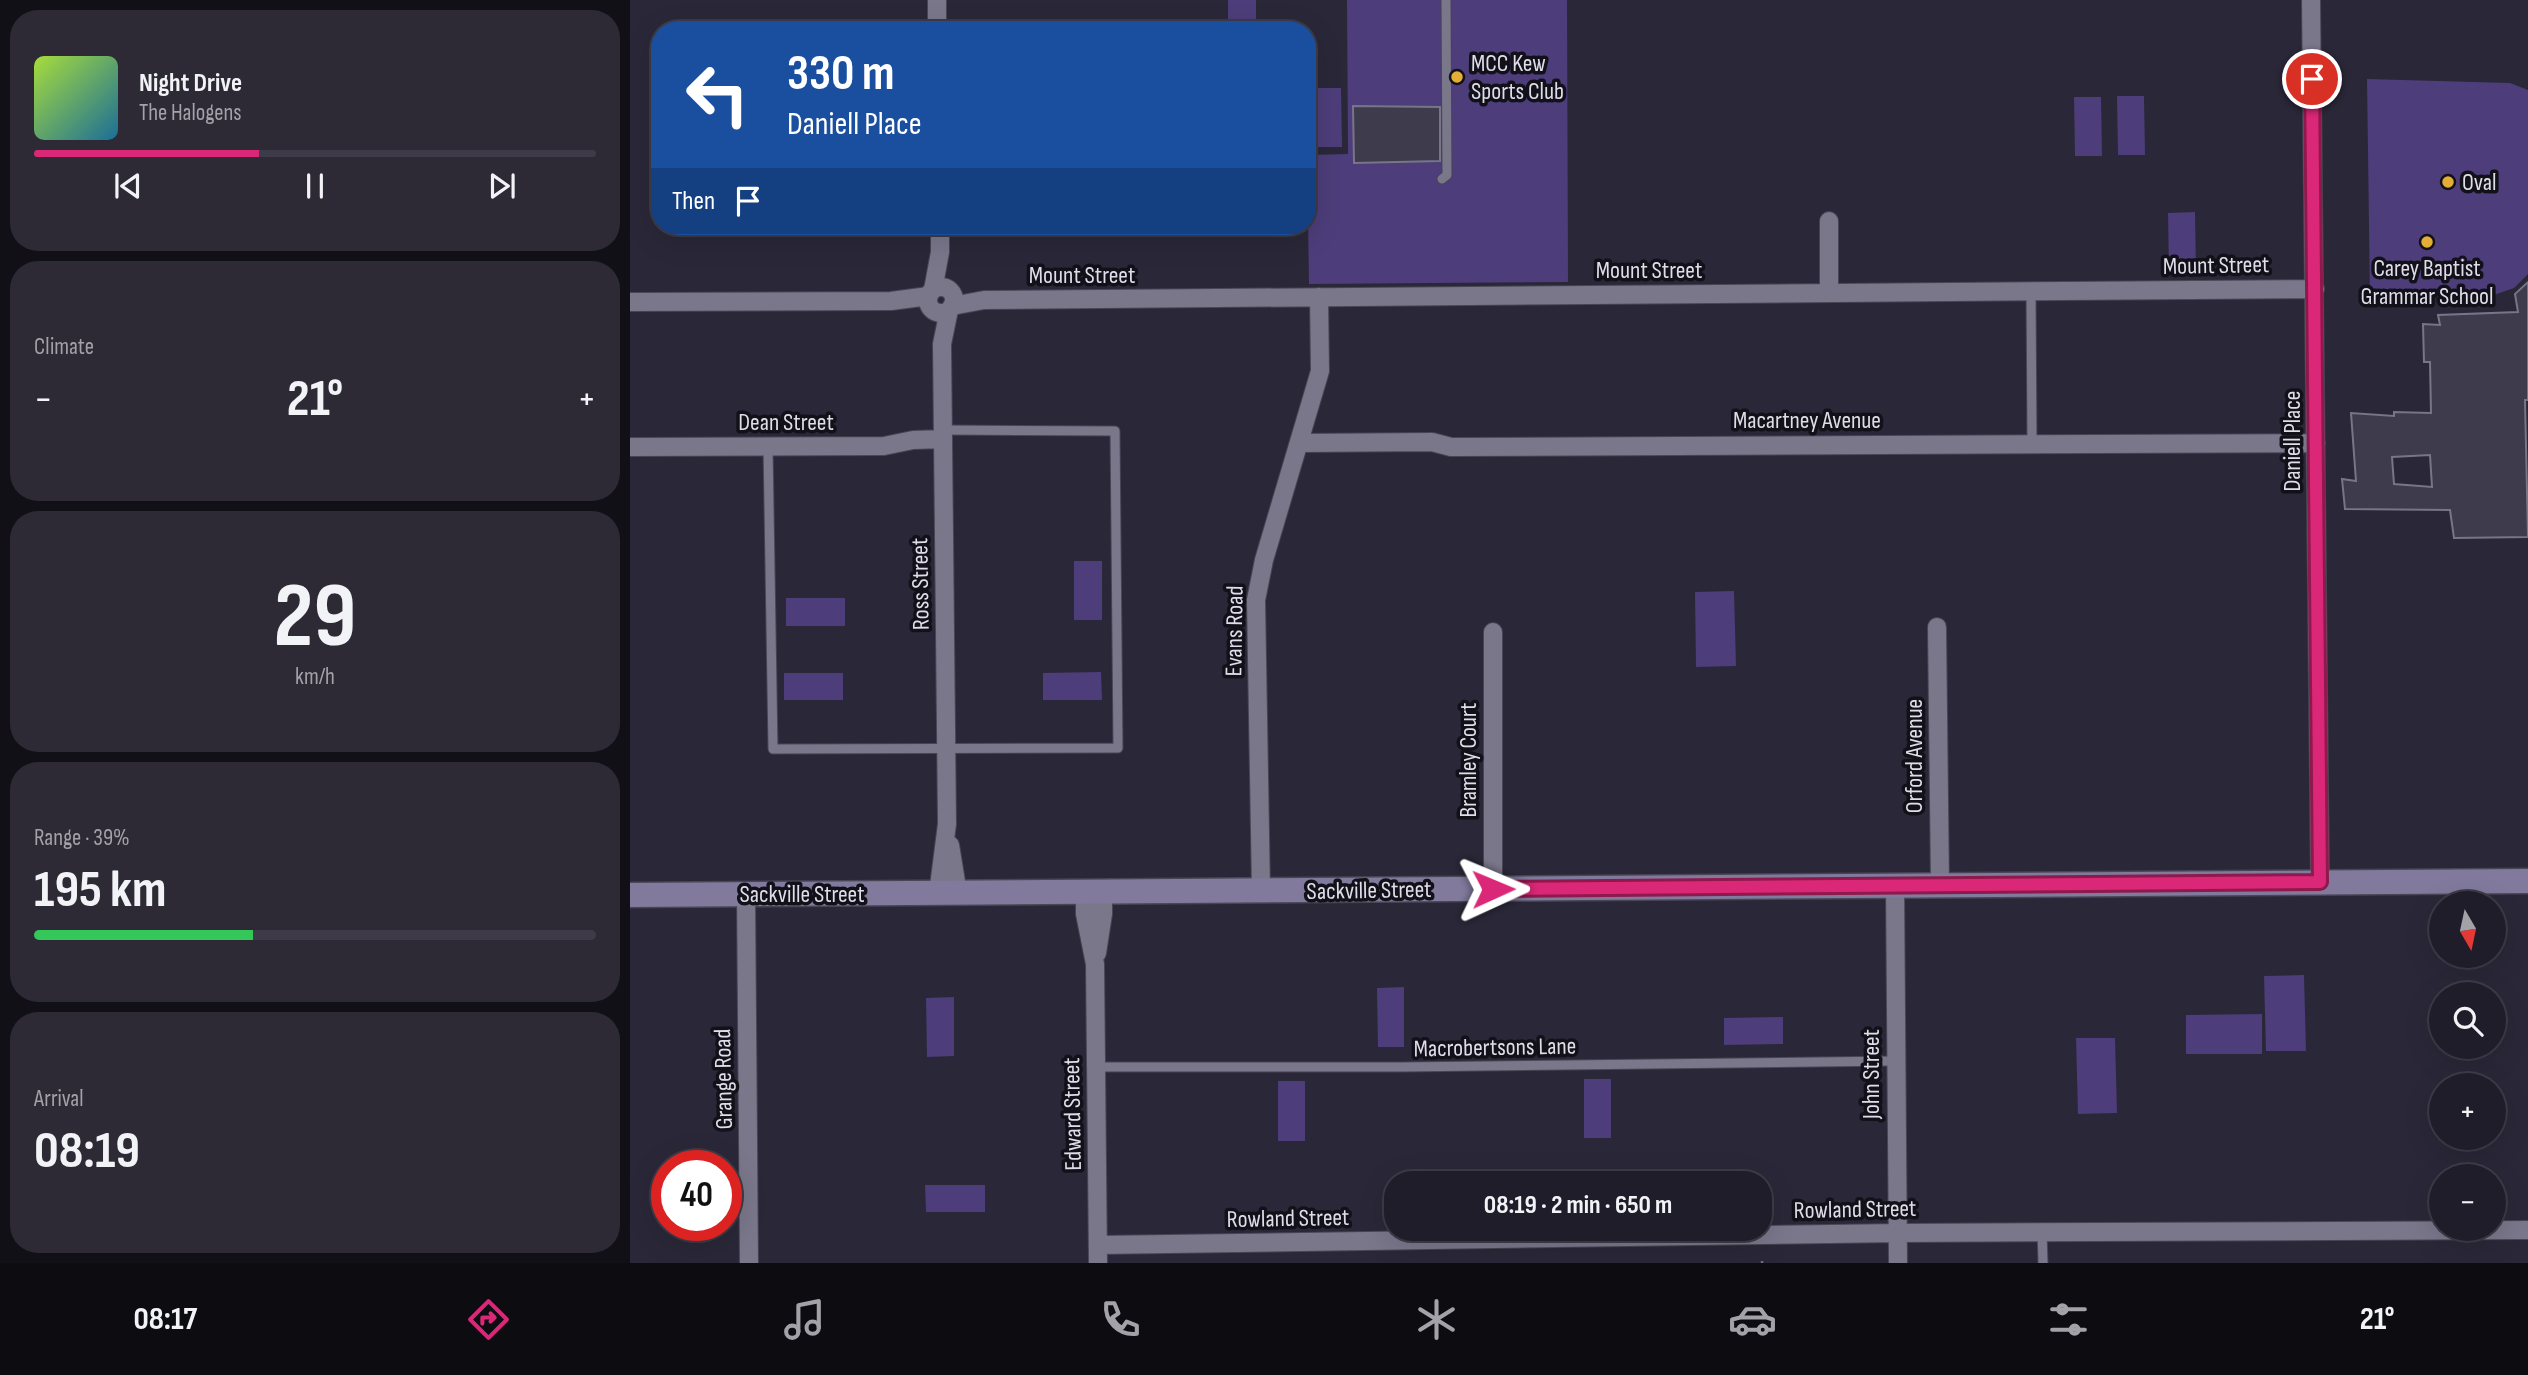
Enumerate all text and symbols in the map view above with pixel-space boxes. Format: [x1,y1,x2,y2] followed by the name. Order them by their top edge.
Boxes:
[787,45,894,104] text: 330 m
[672,49,763,140] icon: left
[1471,49,1564,106] place label: MCC Kew Sports Club
[2282,49,2342,109] pin
[2293,60,2331,98] icon: arrive
[139,68,242,99] text: Night Drive
[1449,69,1465,85] marker: MCC Kew Sports Club
[139,99,242,127] text: The Halogens
[787,105,922,144] text: Daniell Place
[109,167,147,205] icon: previous
[296,167,334,205] icon: pause
[483,167,521,205] icon: next
[2462,168,2496,197] place label: Oval
[2440,174,2456,190] marker: Oval
[729,182,767,220] icon: arrive
[672,186,715,217] text: Then
[2419,234,2435,250] marker: Carey Baptist Grammar School
[2163,250,2269,281] street label: Mount Street
[2360,254,2494,311] place label: Carey Baptist Grammar School
[1596,256,1702,285] street label: Mount Street
[1029,261,1135,290] street label: Mount Street
[34,333,94,361] text: Climate
[287,368,343,431] text: 21°
[34,377,53,422] text: −
[577,377,596,422] text: +
[2278,391,2307,492] street label: Daniell Place
[1733,406,1881,435] street label: Macartney Avenue
[738,408,834,437] street label: Dean Street
[905,538,936,630] street label: Ross Street
[274,563,357,672] text: 29
[1219,585,1250,677] street label: Evans Road
[295,663,335,691] text: km/h
[1900,699,1929,813] street label: Orford Avenue
[1454,703,1483,817] street label: Bramley Court
[34,824,130,852] text: Range · 39%
[1456,852,1530,926] position arrow
[34,859,166,922] text: 195 km
[1306,875,1432,906] street label: Sackville Street
[739,880,865,909] street label: Sackville Street
[2429,891,2506,968] north arrow
[2429,891,2506,1241] map controls
[2429,982,2506,1059] button: search
[708,1028,739,1130] street label: Grange Road
[1857,1029,1886,1120] street label: John Street
[1413,1032,1577,1063] street label: Macrobertsons Lane
[1057,1057,1088,1171] street label: Edward Street
[2429,1073,2506,1150] button: +
[34,1085,83,1113] text: Arrival
[34,1120,140,1183] text: 08:19
[651,1150,742,1241] speed limit sign: 40
[2429,1164,2506,1241] button: −
[1484,1190,1672,1221] text: 08:19 · 2 min · 650 m
[1793,1194,1917,1225] street label: Rowland Street
[1226,1203,1350,1234] street label: Rowland Street
[464,1295,513,1344] icon: directions
[780,1295,829,1344] icon: music
[1096,1295,1145,1344] icon: phone
[1412,1295,1461,1344] icon: climate
[1728,1295,1777,1344] icon: car
[2044,1295,2093,1344] icon: filters
[133,1300,197,1339] text: 08:17
[2360,1300,2394,1339] text: 21°

